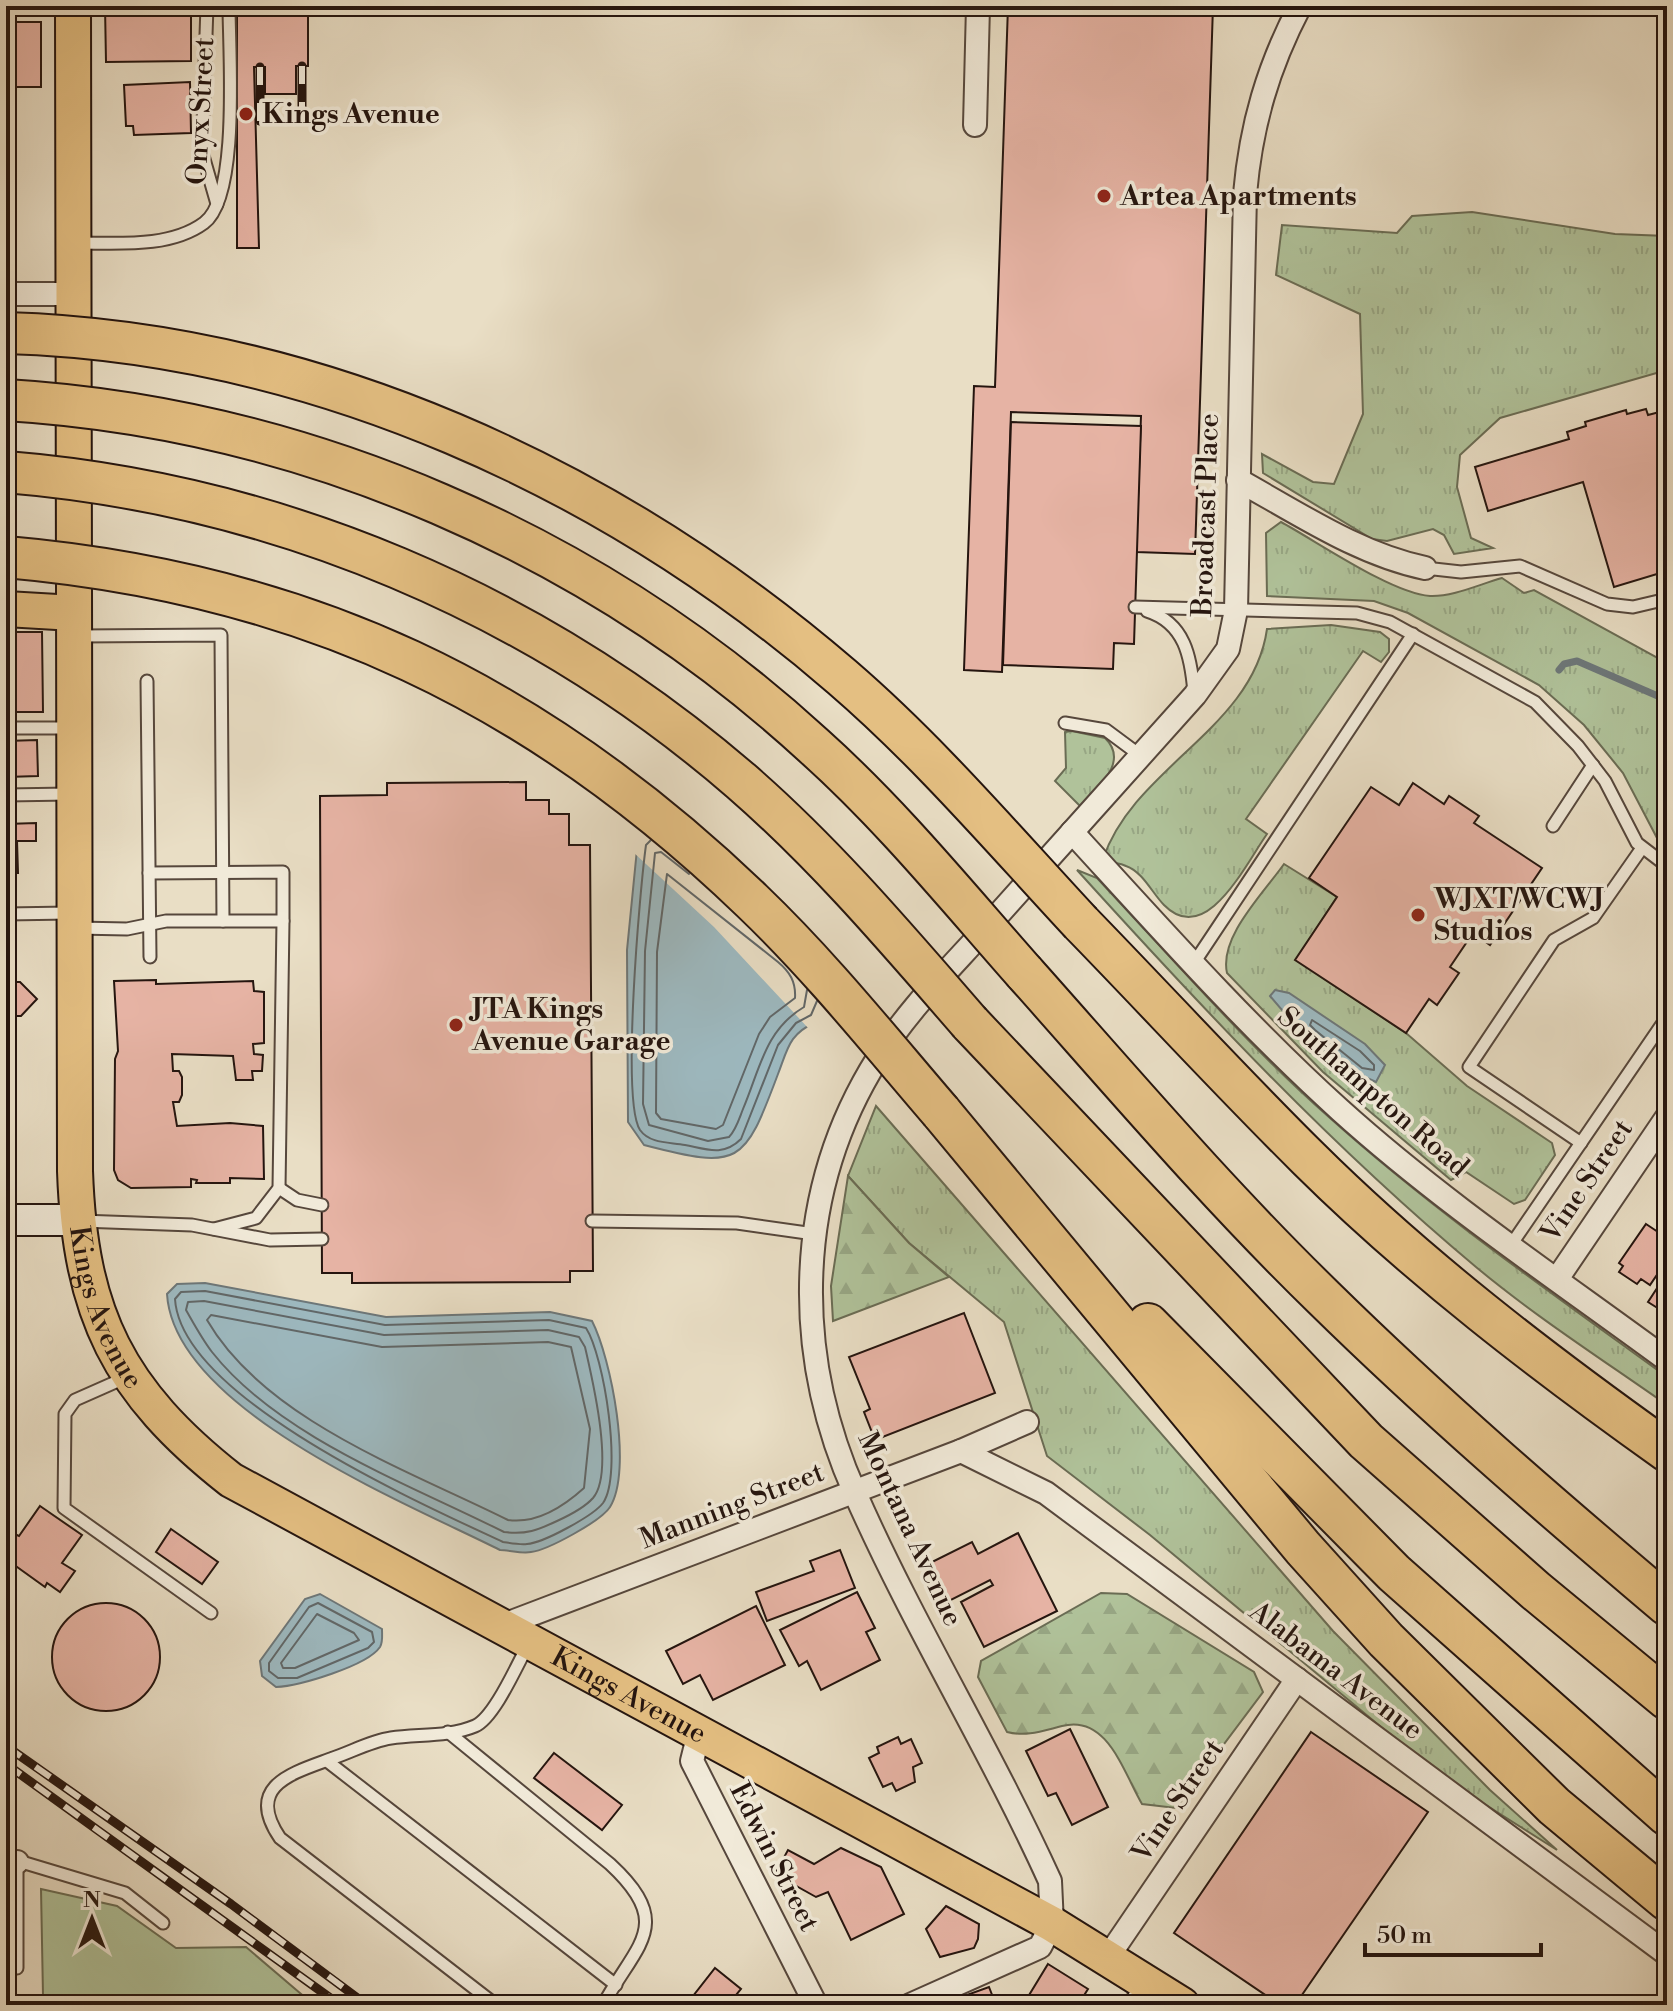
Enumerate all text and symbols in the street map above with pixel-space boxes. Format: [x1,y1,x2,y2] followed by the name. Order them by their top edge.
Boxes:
[180,36,222,186] street label: Onyx Street
[262,97,440,132] place label: Kings Avenue
[237,105,255,123] marker: Kings Avenue
[1119,179,1357,214] place label: Artea Apartments
[1095,187,1113,205] marker: Artea Apartments
[1185,413,1227,618] street label: Broadcast Place
[1433,882,1604,949] place label: WJXT/WCWJ Studios
[1409,906,1427,924] marker: WJXT/WCWJ Studios
[468,992,670,1059] place label: JTA Kings Avenue Garage
[1270,999,1476,1185] street label: Southampton Road
[447,1016,465,1034] marker: JTA Kings Avenue Garage
[1533,1113,1641,1250] street label: Vine Street
[62,1224,151,1395] street label: Kings Avenue
[850,1426,970,1632] street label: Montana Avenue
[635,1455,829,1557] street label: Manning Street
[1241,1594,1430,1748] street label: Alabama Avenue
[545,1639,713,1751] street label: Kings Avenue
[1124,1733,1232,1870] street label: Vine Street
[722,1777,827,1937] street label: Edwin Street
[52,1879,132,1959] north arrow
[83,1887,101,1914] text: N
[1365,1907,1541,1957] scale bar
[1377,1921,1432,1951] text: 50 m

